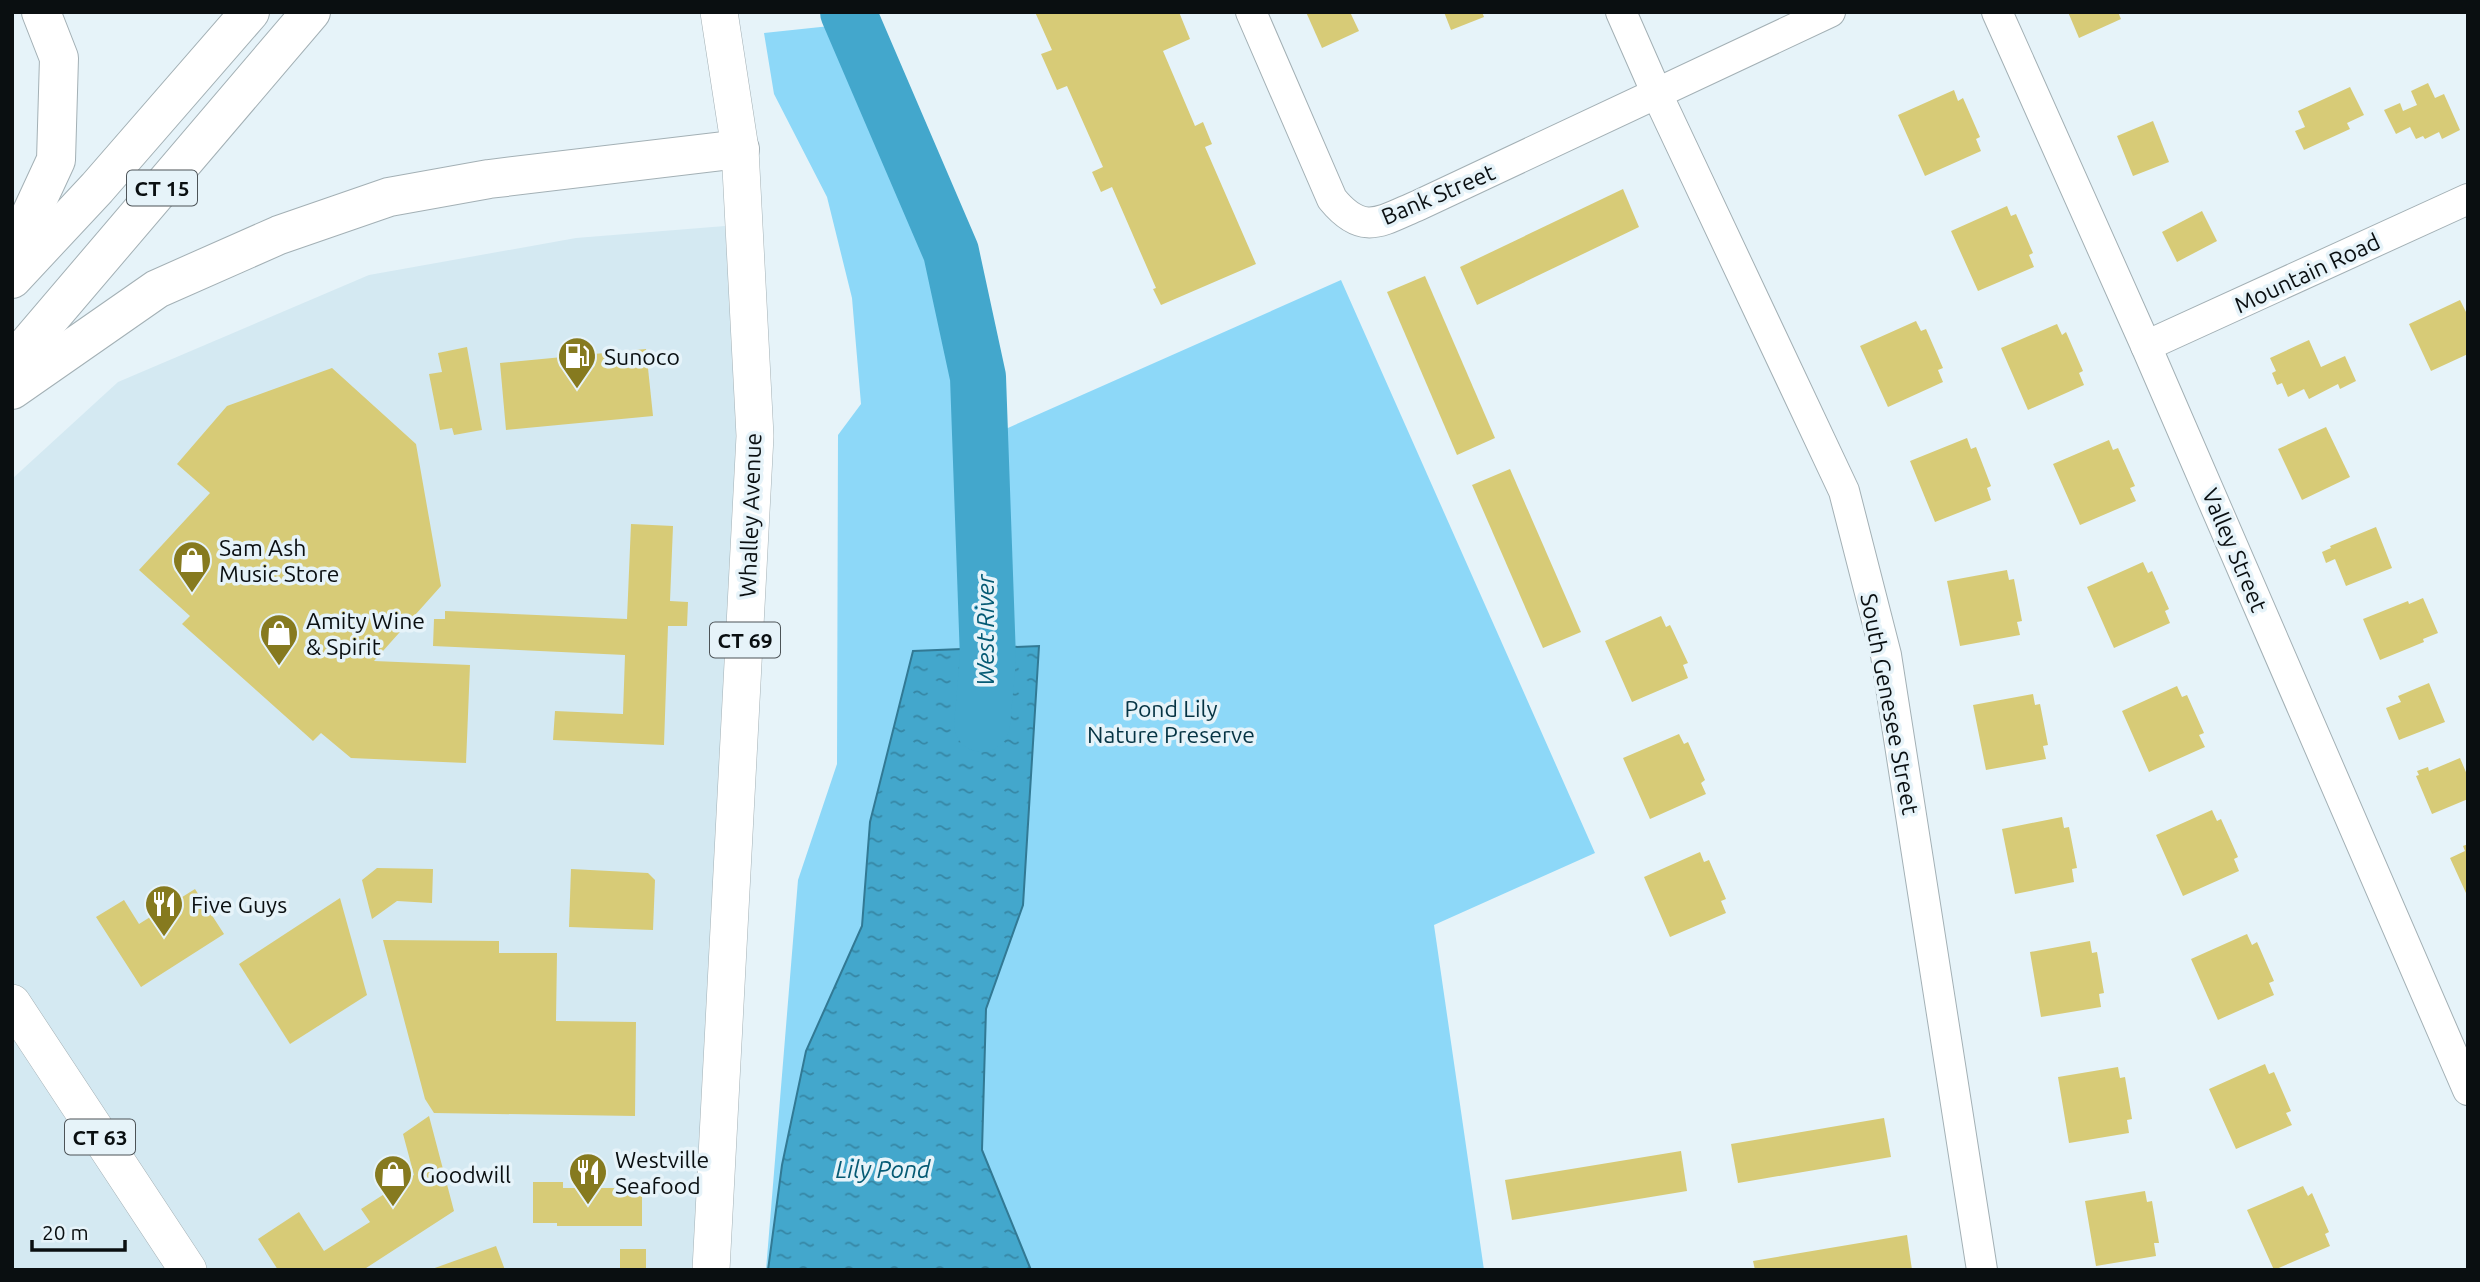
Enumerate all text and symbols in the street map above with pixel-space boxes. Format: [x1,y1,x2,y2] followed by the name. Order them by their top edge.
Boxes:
[1378,159,1498,229] street label: Bank Street
[127,170,197,206] road number: CT 15
[2230,228,2384,318] street label: Mountain Road
[556,335,598,390] fuel station icon: Sunoco
[604,344,680,369] place label: Sunoco
[735,432,765,598] street label: Whalley Avenue
[2198,485,2272,615] street label: Valley Street
[219,535,340,586] place label: Sam Ash Music Store
[171,539,213,594] shop icon: Sam Ash Music Store
[972,573,999,686] water label: West River
[1856,591,1924,817] street label: South Genesee Street
[306,608,425,659] place label: Amity Wine & Spirit
[258,612,300,667] shop icon: Amity Wine & Spirit
[710,622,780,658] road number: CT 69
[1087,696,1255,747] park label: Pond Lily Nature Preserve
[143,883,185,938] restaurant icon: Five Guys
[191,892,287,917] place label: Five Guys
[65,1120,135,1154] road number: CT 63
[615,1147,709,1198] place label: Westville Seafood
[567,1151,609,1206] restaurant icon: Westville Seafood
[372,1153,414,1208] shop icon: Goodwill
[836,1156,931,1183] water label: Lily Pond
[420,1162,511,1187] place label: Goodwill
[32,1208,124,1252] scale bar
[42,1220,89,1244] text: 20 m

